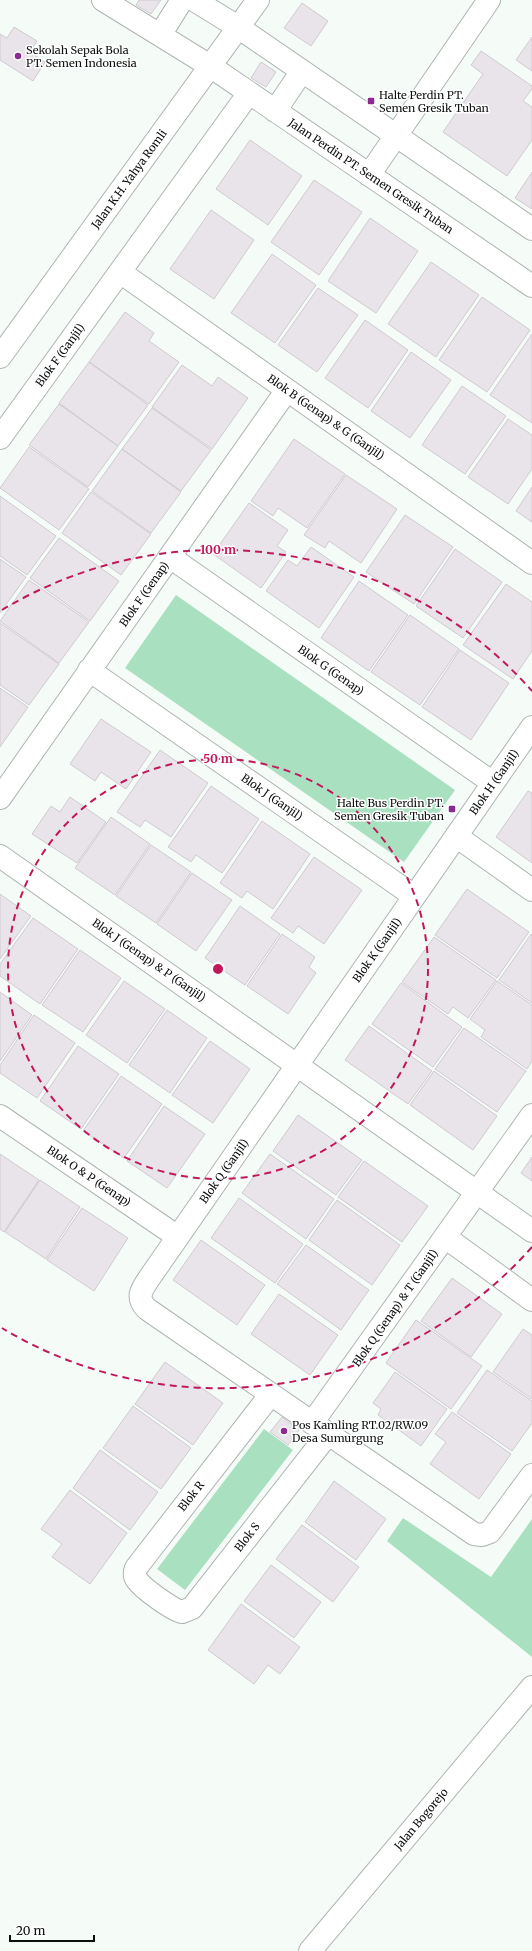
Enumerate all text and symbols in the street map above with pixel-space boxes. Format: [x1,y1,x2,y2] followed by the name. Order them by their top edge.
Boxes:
[26,43,137,70] place label: Sekolah Sepak Bola PT. Semen Indonesia
[13,51,23,61] marker: Sekolah Sepak Bola PT. Semen Indonesia
[379,88,490,115] place label: Halte Perdin PT. Semen Gresik Tuban
[366,96,376,106] marker: Halte Perdin PT. Semen Gresik Tuban
[285,115,457,237] street label: Jalan Perdin PT. Semen Gresik Tuban
[88,126,170,232] street label: Jalan K.H. Yahya Romli
[32,321,88,389] street label: Blok F (Ganjil)
[265,371,387,463] street label: Blok B (Genap) & G (Ganjil)
[200,542,236,557] text: 100 m
[116,559,172,629] street label: Blok F (Genap)
[295,642,367,698] street label: Blok G (Genap)
[466,747,522,817] street label: Blok H (Ganjil)
[203,751,233,766] text: 50 m
[239,771,305,823] street label: Blok J (Ganjil)
[334,796,445,823] place label: Halte Bus Perdin PT. Semen Gresik Tuban
[447,804,457,814] marker: Halte Bus Perdin PT. Semen Gresik Tuban
[90,915,208,1005] street label: Blok J (Genap) & P (Ganjil)
[350,915,404,985] street label: Blok K (Ganjil)
[211,962,225,976] centre of rings
[197,1136,251,1206] street label: Blok Q (Ganjil)
[44,1143,134,1209] street label: Blok O & P (Genap)
[349,1247,441,1369] street label: Blok Q (Genap) & T (Ganjil)
[292,1418,429,1445] place label: Pos Kamling RT.02/RW.09 Desa Sumurgung
[279,1426,289,1436] marker: Pos Kamling RT.02/RW.09 Desa Sumurgung
[175,1478,207,1514] street label: Blok R
[231,1519,263,1554] street label: Blok S
[391,1785,451,1853] street label: Jalan Bogorejo
[10,1917,94,1943] scale bar
[16,1923,45,1938] text: 20 m

